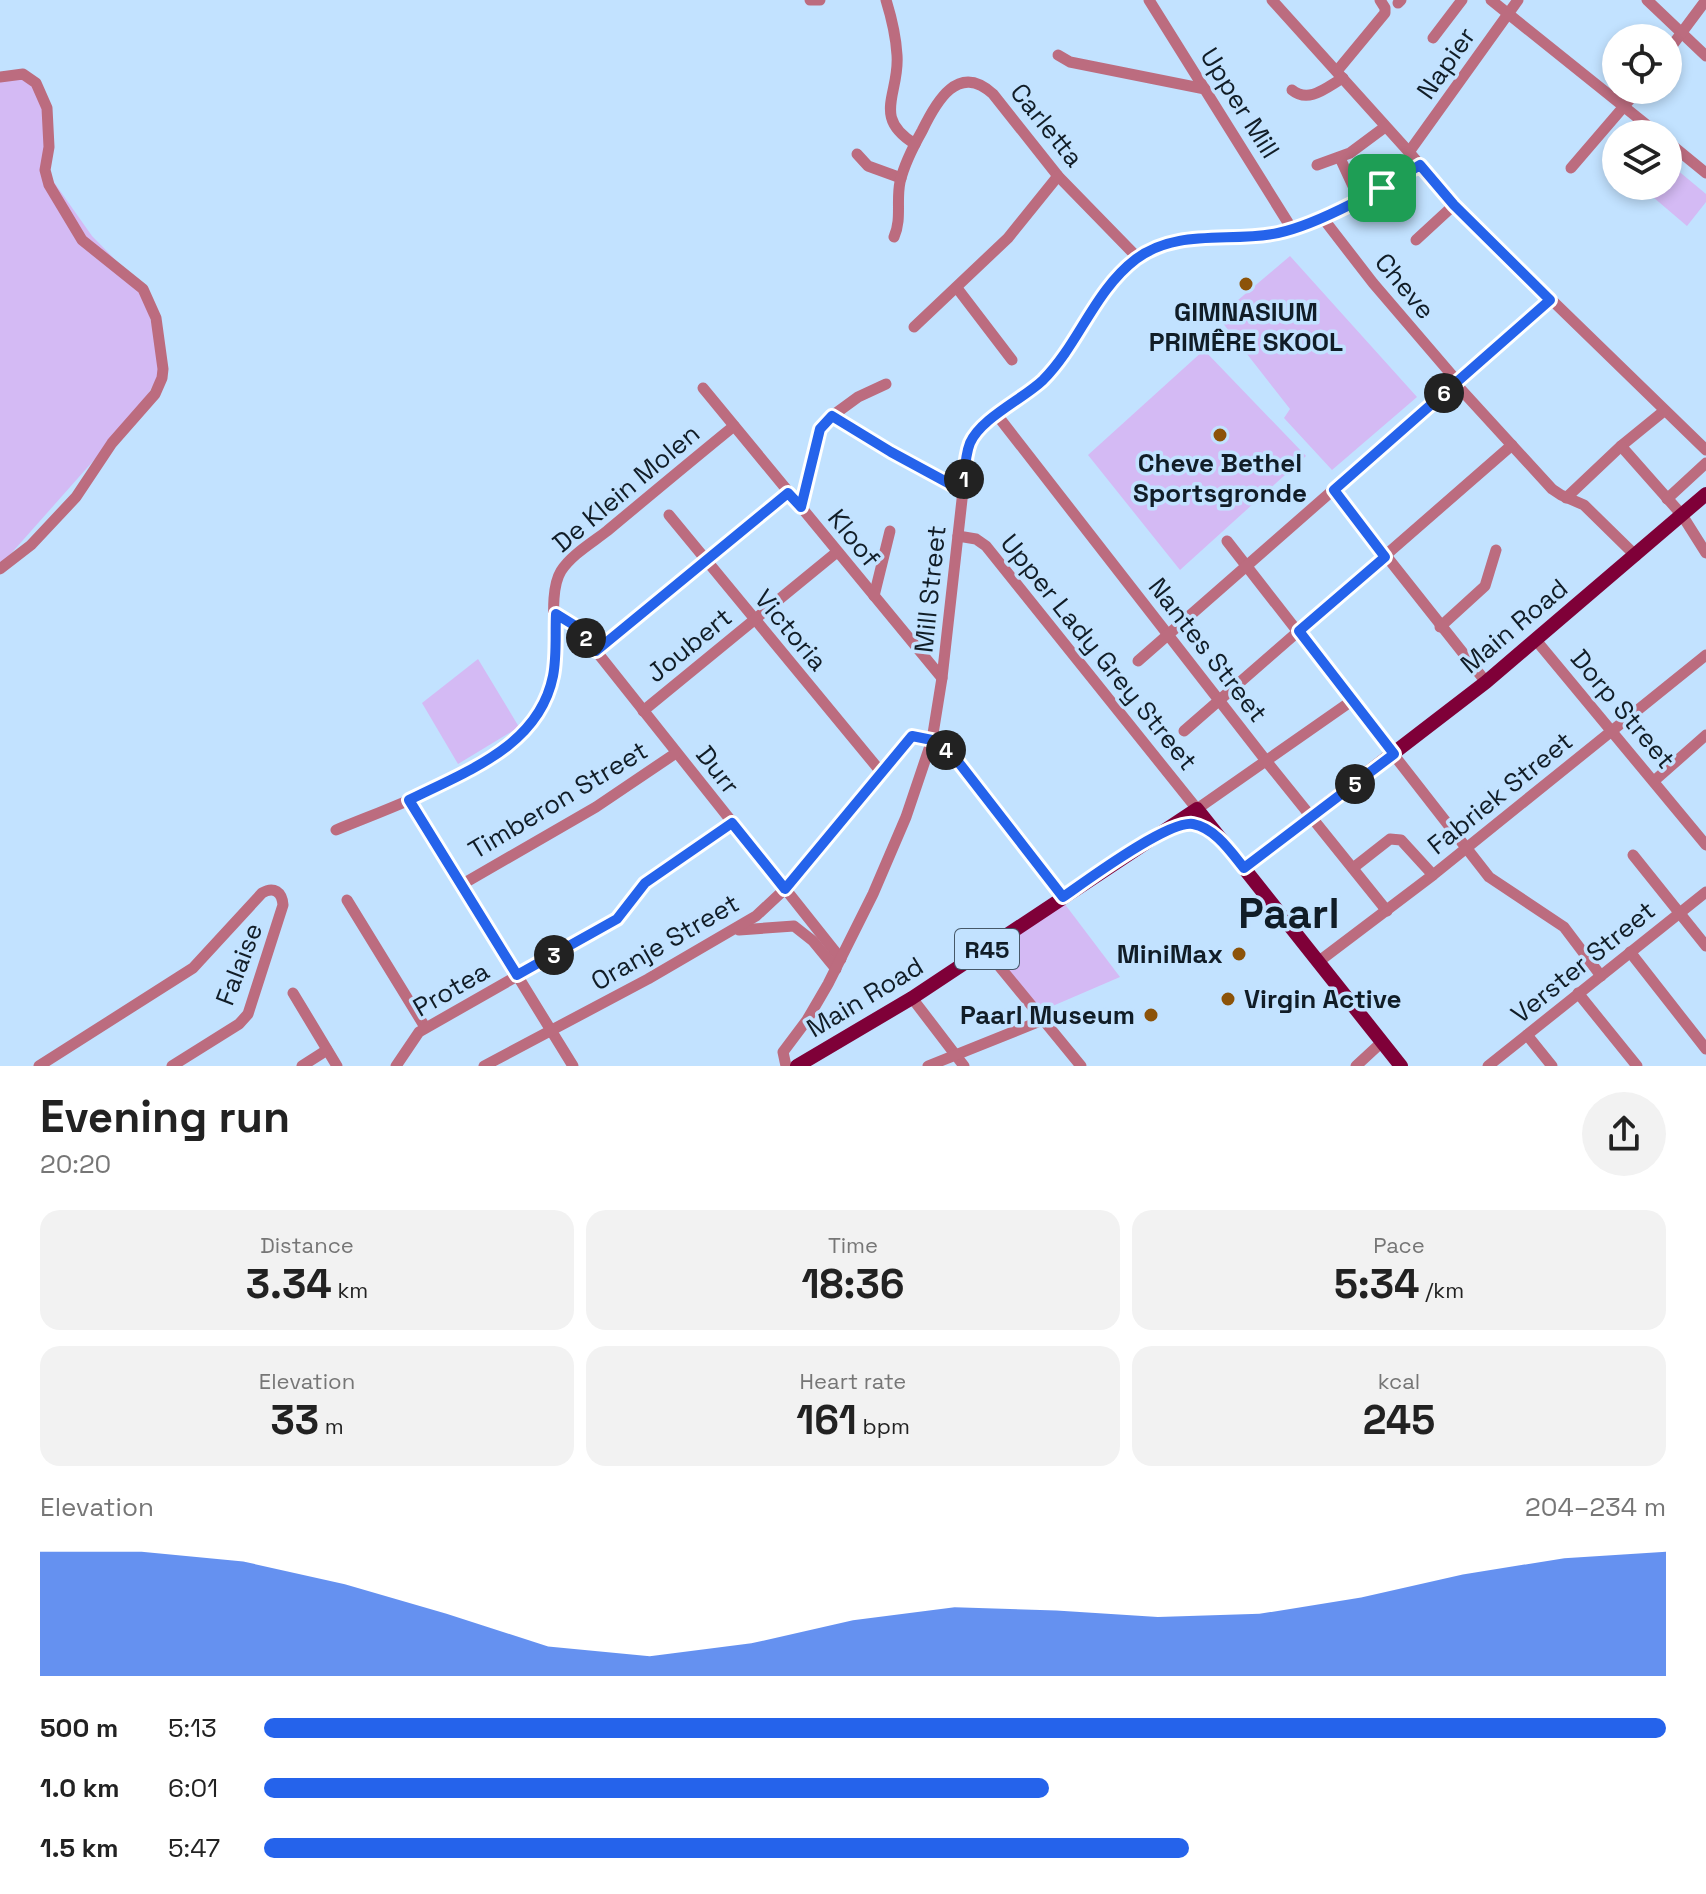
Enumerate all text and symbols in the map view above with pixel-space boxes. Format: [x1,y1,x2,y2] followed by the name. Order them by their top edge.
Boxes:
[1409,20,1483,106] street label: Napier
[1602,24,1682,200] map controls
[1602,24,1682,104] button: locate
[1193,41,1287,165] street label: Upper Mill
[1003,76,1091,174] street label: Carletta
[1602,120,1682,200] button: layers
[1348,154,1416,222] pin
[1360,166,1404,210] icon: arrive
[1367,246,1443,326] street label: Cheve
[1237,275,1255,293] marker: GIMNASIUM PRIMÊRE SKOOL
[1149,295,1343,359] place label: GIMNASIUM PRIMÊRE SKOOL
[1424,373,1464,413] pin: 6
[1437,379,1451,407] text: 6
[545,416,707,560] street label: De Klein Molen
[1211,426,1229,444] marker: Cheve Bethel Sportsgronde
[1133,446,1307,510] place label: Cheve Bethel Sportsgronde
[944,459,984,499] pin: 1
[959,465,969,493] text: 1
[820,502,888,574] street label: Kloof
[906,524,954,654] street label: Mill Street
[993,527,1205,777] street label: Upper Lady Grey Street
[1141,571,1275,729] street label: Nantes Street
[1453,571,1575,681] street label: Main Road
[747,582,835,678] street label: Victoria
[639,600,739,690] street label: Joubert
[566,618,606,658] pin: 2
[579,624,593,652] text: 2
[1563,642,1683,776] street label: Dorp Street
[1420,724,1580,862] street label: Fabriek Street
[926,730,966,770] pin: 4
[462,733,654,867] street label: Timberon Street
[939,736,953,764] text: 4
[688,739,748,801] street label: Durr
[1335,764,1375,804] pin: 5
[1348,770,1362,798] text: 5
[585,886,745,998] street label: Oranje Street
[1238,887,1340,940] district label: Paarl
[1504,893,1662,1031] street label: Verster Street
[208,918,270,1010] street label: Falaise
[955,929,1019,969] road number: R45
[534,935,574,975] pin: 3
[1117,937,1223,971] place label: MiniMax
[547,941,561,969] text: 3
[1230,945,1248,963] marker: MiniMax
[800,949,930,1045] street label: Main Road
[407,954,495,1024] street label: Protea
[1244,982,1402,1016] place label: Virgin Active
[1219,990,1237,1008] marker: Virgin Active
[960,998,1135,1032] place label: Paarl Museum
[1142,1006,1160,1024] marker: Paarl Museum
[40,1089,290,1145] text: Evening run
[1582,1092,1666,1176] button: share
[40,1147,111,1181] text: 20:20
[260,1231,354,1259] text: Distance
[828,1231,878,1259] text: Time
[1373,1231,1425,1259] text: Pace
[246,1259,332,1310] text: 3.34
[801,1259,905,1310] text: 18:36
[1334,1259,1420,1310] text: 5:34
[332,1276,368,1304] text: km
[1420,1276,1464,1304] text: /km
[259,1367,355,1395] text: Elevation
[800,1367,906,1395] text: Heart rate
[1378,1367,1420,1395] text: kcal
[270,1395,319,1446] text: 33
[796,1395,857,1446] text: 161
[1363,1395,1435,1446] text: 245
[319,1412,344,1440] text: m
[857,1412,910,1440] text: bpm
[40,1490,154,1524] text: Elevation
[1525,1490,1666,1524] text: 204–234 m
[40,1711,118,1745] text: 500 m
[168,1711,217,1745] text: 5:13
[40,1771,120,1805] text: 1.0 km
[168,1771,218,1805] text: 6:01
[40,1831,119,1865] text: 1.5 km
[168,1831,220,1865] text: 5:47

